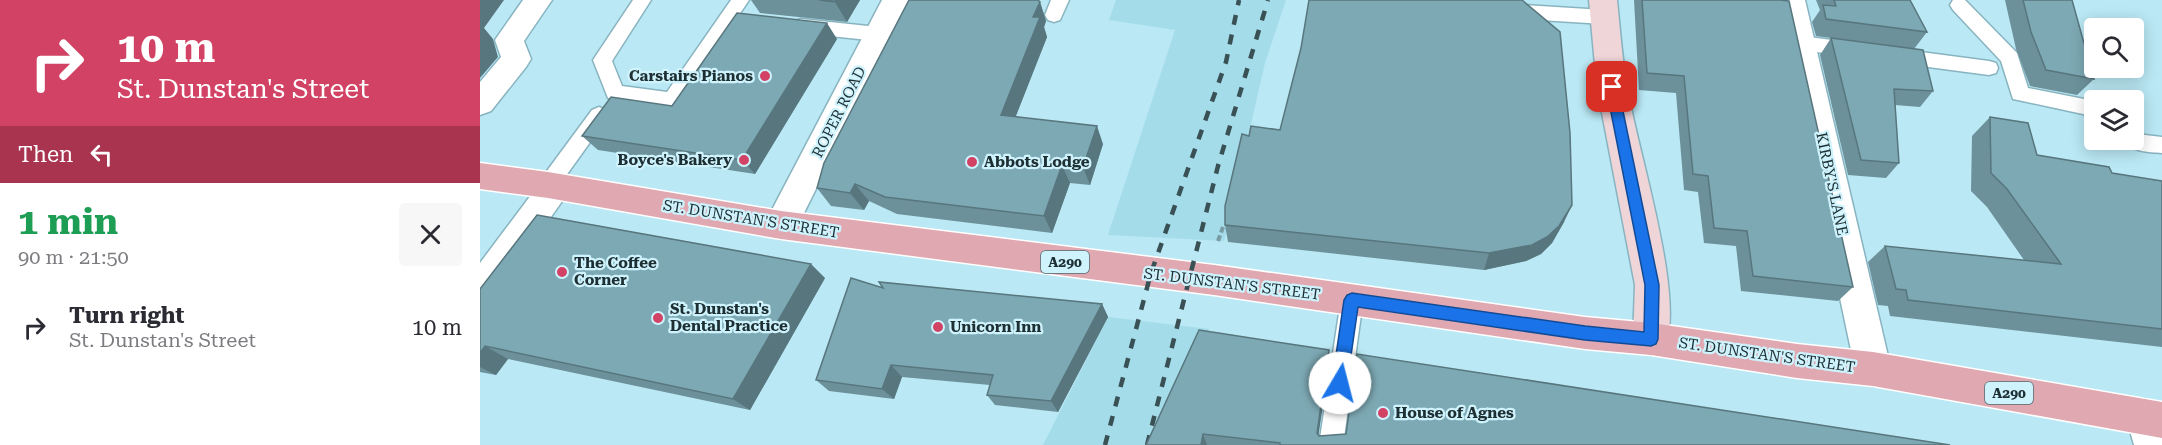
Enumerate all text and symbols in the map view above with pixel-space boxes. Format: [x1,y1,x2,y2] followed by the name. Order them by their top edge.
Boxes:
[2084,18,2144,150] map controls
[2084,18,2144,78] button: search
[117,23,215,72] text: 10 m
[18,24,96,102] icon: right
[1586,61,1637,112] pin
[808,64,870,160] street label: ROPER ROAD
[629,67,753,85] place label: Carstairs Pianos
[758,69,772,83] marker: Carstairs Pianos
[1595,70,1628,103] icon: arrive
[117,73,369,105] text: St. Dunstan's Street
[2084,90,2144,150] button: layers
[1812,131,1852,237] street label: KIRBY'S LANE
[85,138,118,171] icon: left
[18,142,73,167] text: Then
[618,151,732,169] place label: Boyce's Bakery
[737,153,751,167] marker: Boyce's Bakery
[984,153,1090,171] place label: Abbots Lodge
[965,155,979,169] marker: Abbots Lodge
[662,196,840,242] street label: ST. DUNSTAN'S STREET
[18,201,118,243] text: 1 min
[399,203,462,266] button: close
[18,245,129,269] text: 90 m · 21:50
[1041,251,1089,273] road number: A290
[574,254,657,289] place label: The Coffee Corner
[1143,264,1321,304] street label: ST. DUNSTAN'S STREET
[555,265,569,279] marker: The Coffee Corner
[670,300,788,335] place label: St. Dunstan's Dental Practice
[69,303,184,328] text: Turn right
[18,311,51,344] icon: right
[651,311,665,325] marker: St. Dunstan's Dental Practice
[412,315,462,340] text: 10 m
[950,318,1041,336] place label: Unicorn Inn
[931,320,945,334] marker: Unicorn Inn
[69,328,256,352] text: St. Dunstan's Street
[1678,334,1856,376] street label: ST. DUNSTAN'S STREET
[1308,351,1372,415] position arrow
[1985,382,2033,404] road number: A290
[1395,404,1514,422] place label: House of Agnes
[1376,406,1390,420] marker: House of Agnes

